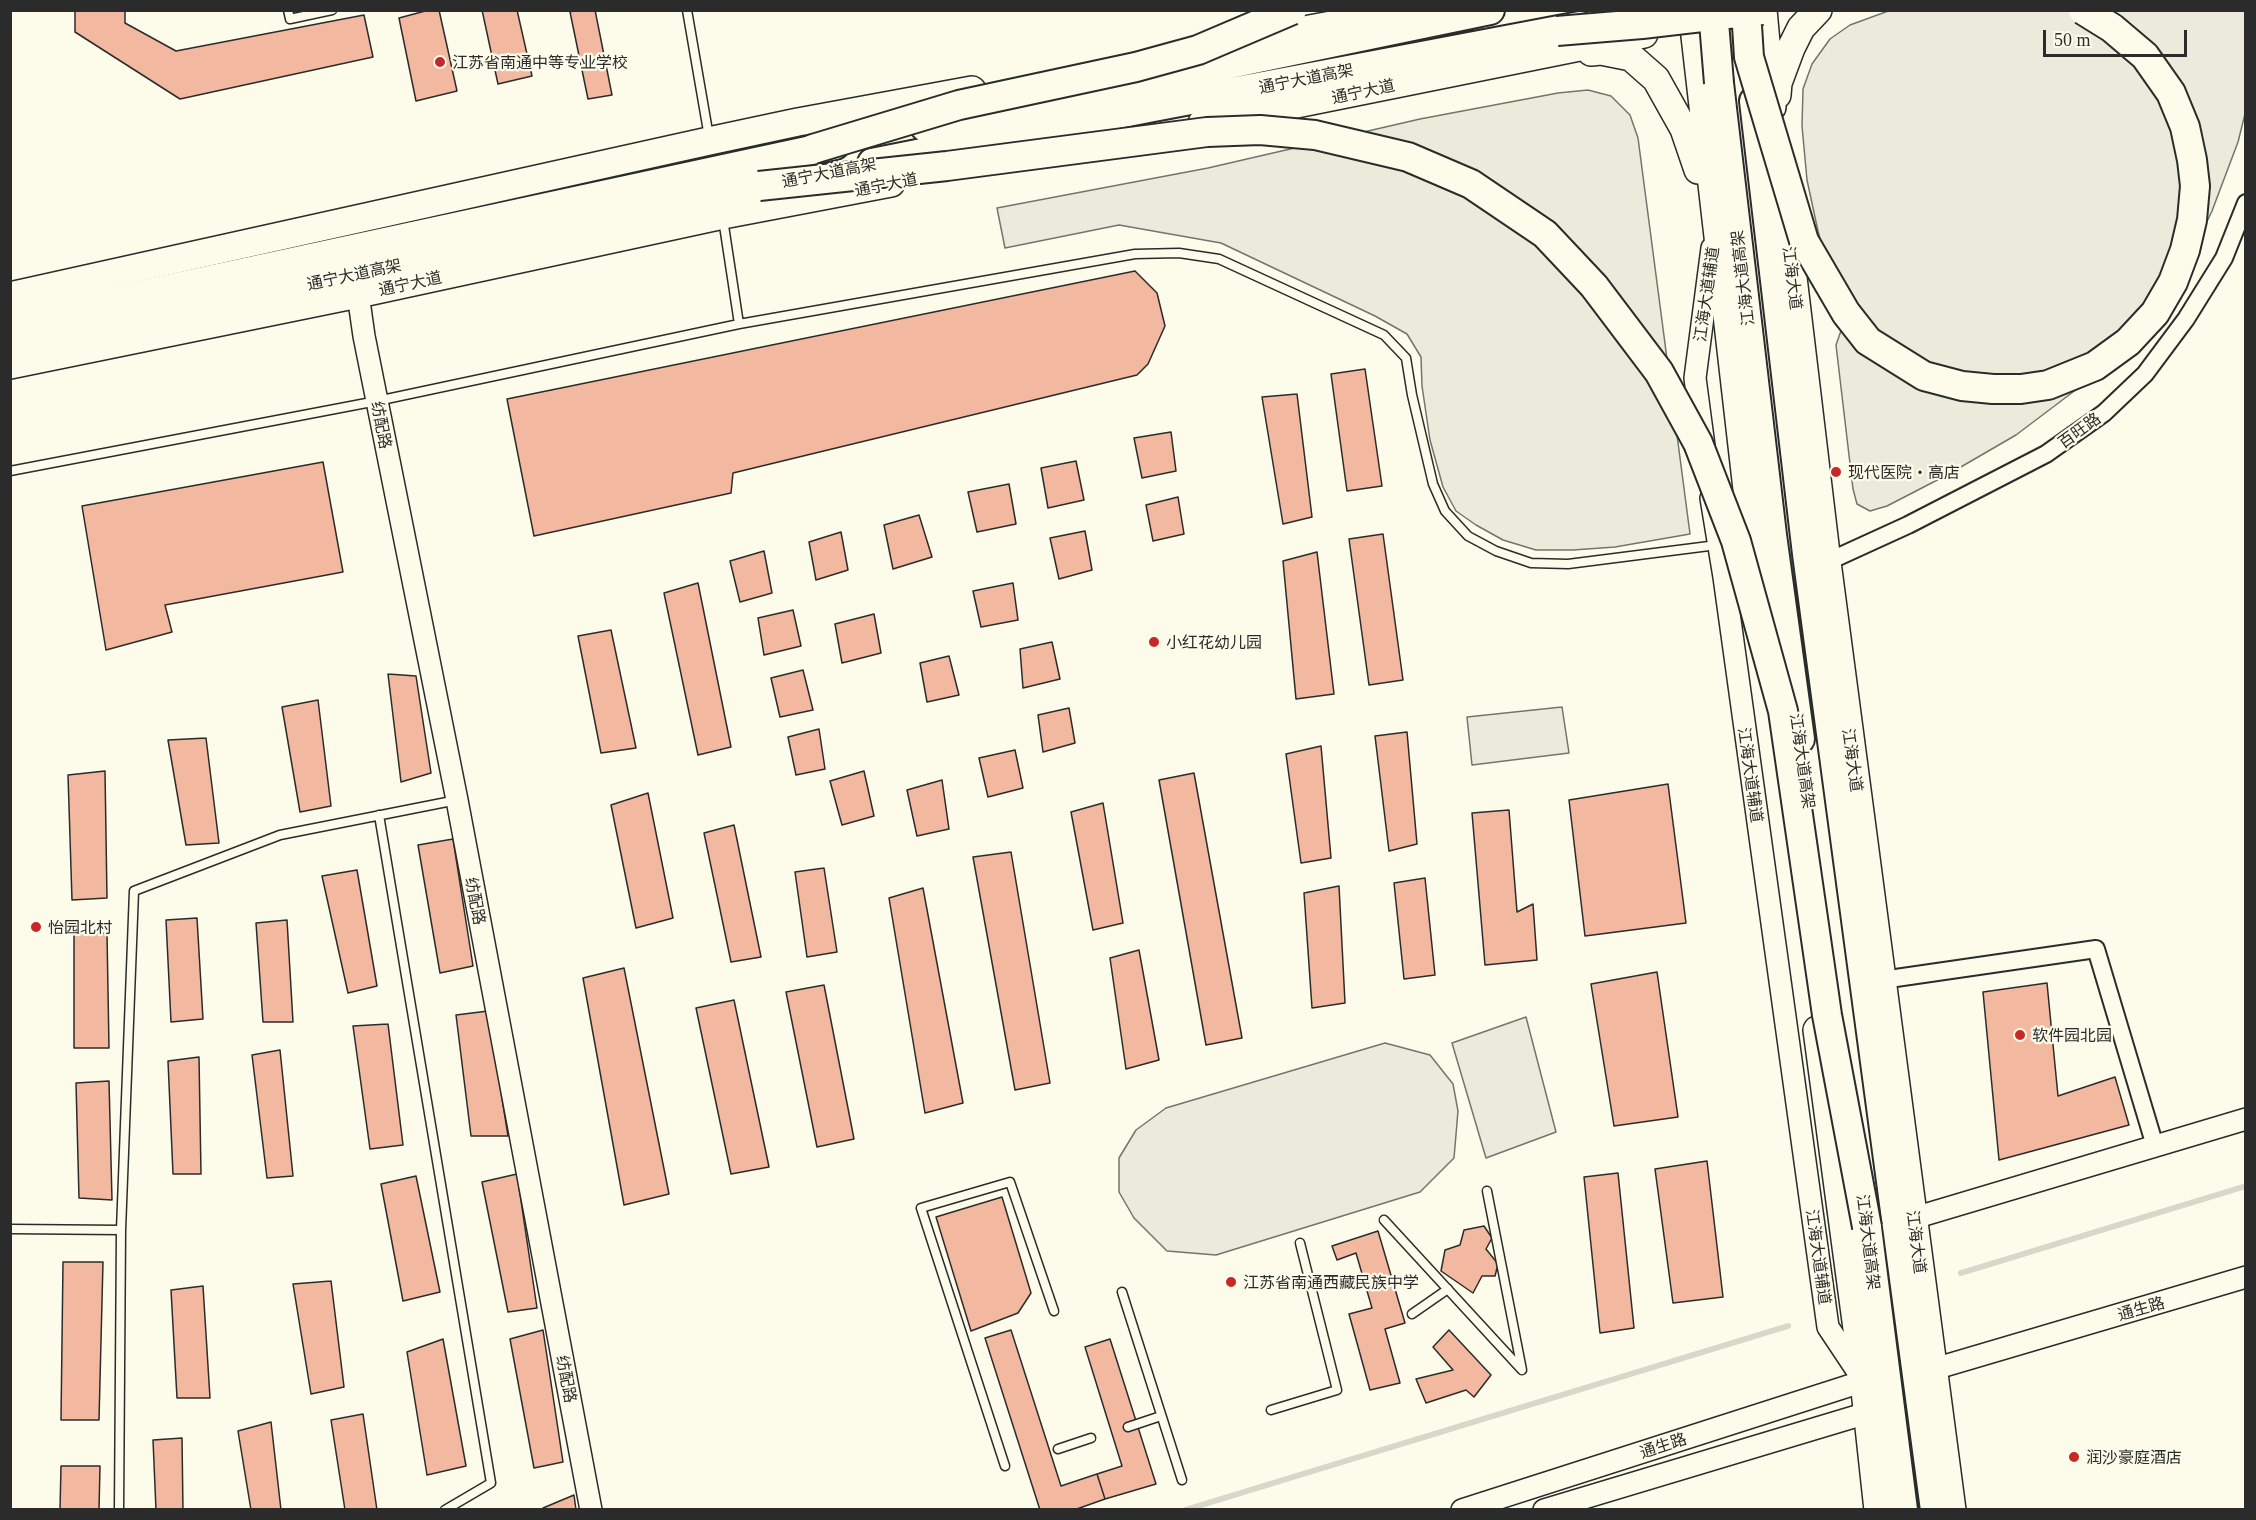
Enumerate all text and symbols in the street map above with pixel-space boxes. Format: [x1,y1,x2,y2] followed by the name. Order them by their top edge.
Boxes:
[2046,18,2190,56] scale bar
[2054,30,2091,50] text: 50 m
[452,52,628,72] place label: 江苏省南通中等专业学校
[433,55,447,69] marker: 江苏省南通中等专业学校
[1257,59,1355,97] street label: 通宁大道高架
[1330,75,1396,107] street label: 通宁大道
[780,153,878,191] street label: 通宁大道高架
[853,168,919,200] street label: 通宁大道
[1727,229,1757,327] street label: 江海大道高架
[1690,245,1722,343] street label: 江海大道辅道
[1780,245,1806,311] street label: 江海大道
[305,255,403,293] street label: 通宁大道高架
[377,267,443,299] street label: 通宁大道
[368,400,396,450] street label: 纺配路
[2054,408,2104,452] street label: 百旺路
[1848,462,1960,482] place label: 现代医院·高店
[1829,465,1843,479] marker: 现代医院·高店
[1166,632,1262,652] place label: 小红花幼儿园
[1147,635,1161,649] marker: 小红花幼儿园
[1787,712,1819,810] street label: 江海大道高架
[1735,726,1767,824] street label: 江海大道辅道
[1839,727,1867,793] street label: 江海大道
[462,876,490,926] street label: 纺配路
[48,917,112,937] place label: 怡园北村
[29,920,43,934] marker: 怡园北村
[2032,1025,2112,1045] place label: 软件园北园
[2013,1028,2027,1042] marker: 软件园北园
[1854,1193,1884,1291] street label: 江海大道高架
[1803,1208,1835,1306] street label: 江海大道辅道
[1904,1209,1930,1275] street label: 江海大道
[1243,1272,1419,1292] place label: 江苏省南通西藏民族中学
[1224,1275,1238,1289] marker: 江苏省南通西藏民族中学
[2115,1292,2167,1324] street label: 通生路
[553,1354,581,1404] street label: 纺配路
[1637,1428,1689,1462] street label: 通生路
[2086,1447,2182,1467] place label: 润沙豪庭酒店
[2067,1450,2081,1464] marker: 润沙豪庭酒店

